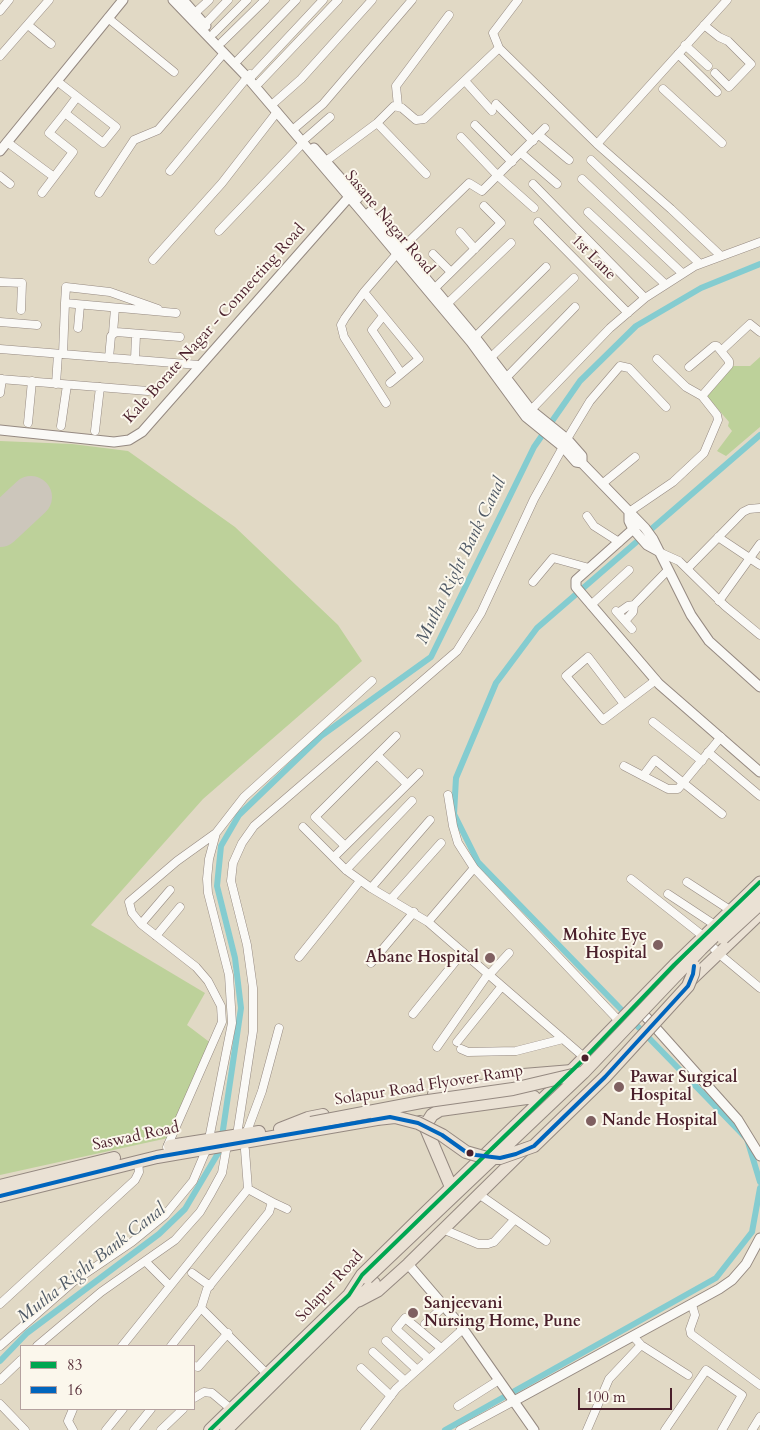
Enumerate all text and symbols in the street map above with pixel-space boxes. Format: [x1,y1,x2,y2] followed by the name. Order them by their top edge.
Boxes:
[340,167,438,279] street label: Sasane Nagar Road
[120,220,310,428] street label: Kale Borate Nagar - Connecting Road
[566,231,620,285] street label: 1st Lane
[412,474,512,648] water label: Mutha Right Bank Canal
[563,926,647,964] place label: Mohite Eye Hospital
[651,938,665,952] marker: Mohite Eye Hospital
[366,948,479,968] place label: Abane Hospital
[483,951,497,965] marker: Abane Hospital
[580,1053,590,1063] unlabelled marker
[333,1062,525,1110] street label: Solapur Road Flyover Ramp
[630,1068,737,1106] place label: Pawar Surgical Hospital
[612,1080,626,1094] marker: Pawar Surgical Hospital
[602,1111,717,1131] place label: Nande Hospital
[584,1114,598,1128] marker: Nande Hospital
[91,1118,181,1156] street label: Saswad Road
[465,1148,475,1158] unlabelled marker
[13,1199,171,1329] water label: Mutha Right Bank Canal
[292,1247,368,1327] street label: Solapur Road
[424,1294,581,1332] place label: Sanjeevani Nursing Home, Pune
[406,1306,420,1320] marker: Sanjeevani Nursing Home, Pune
[20,1345,195,1410] legend
[67,1355,82,1375] text: 83
[580,1378,674,1410] scale bar
[67,1380,82,1400] text: 16
[586,1387,626,1407] text: 100 m

